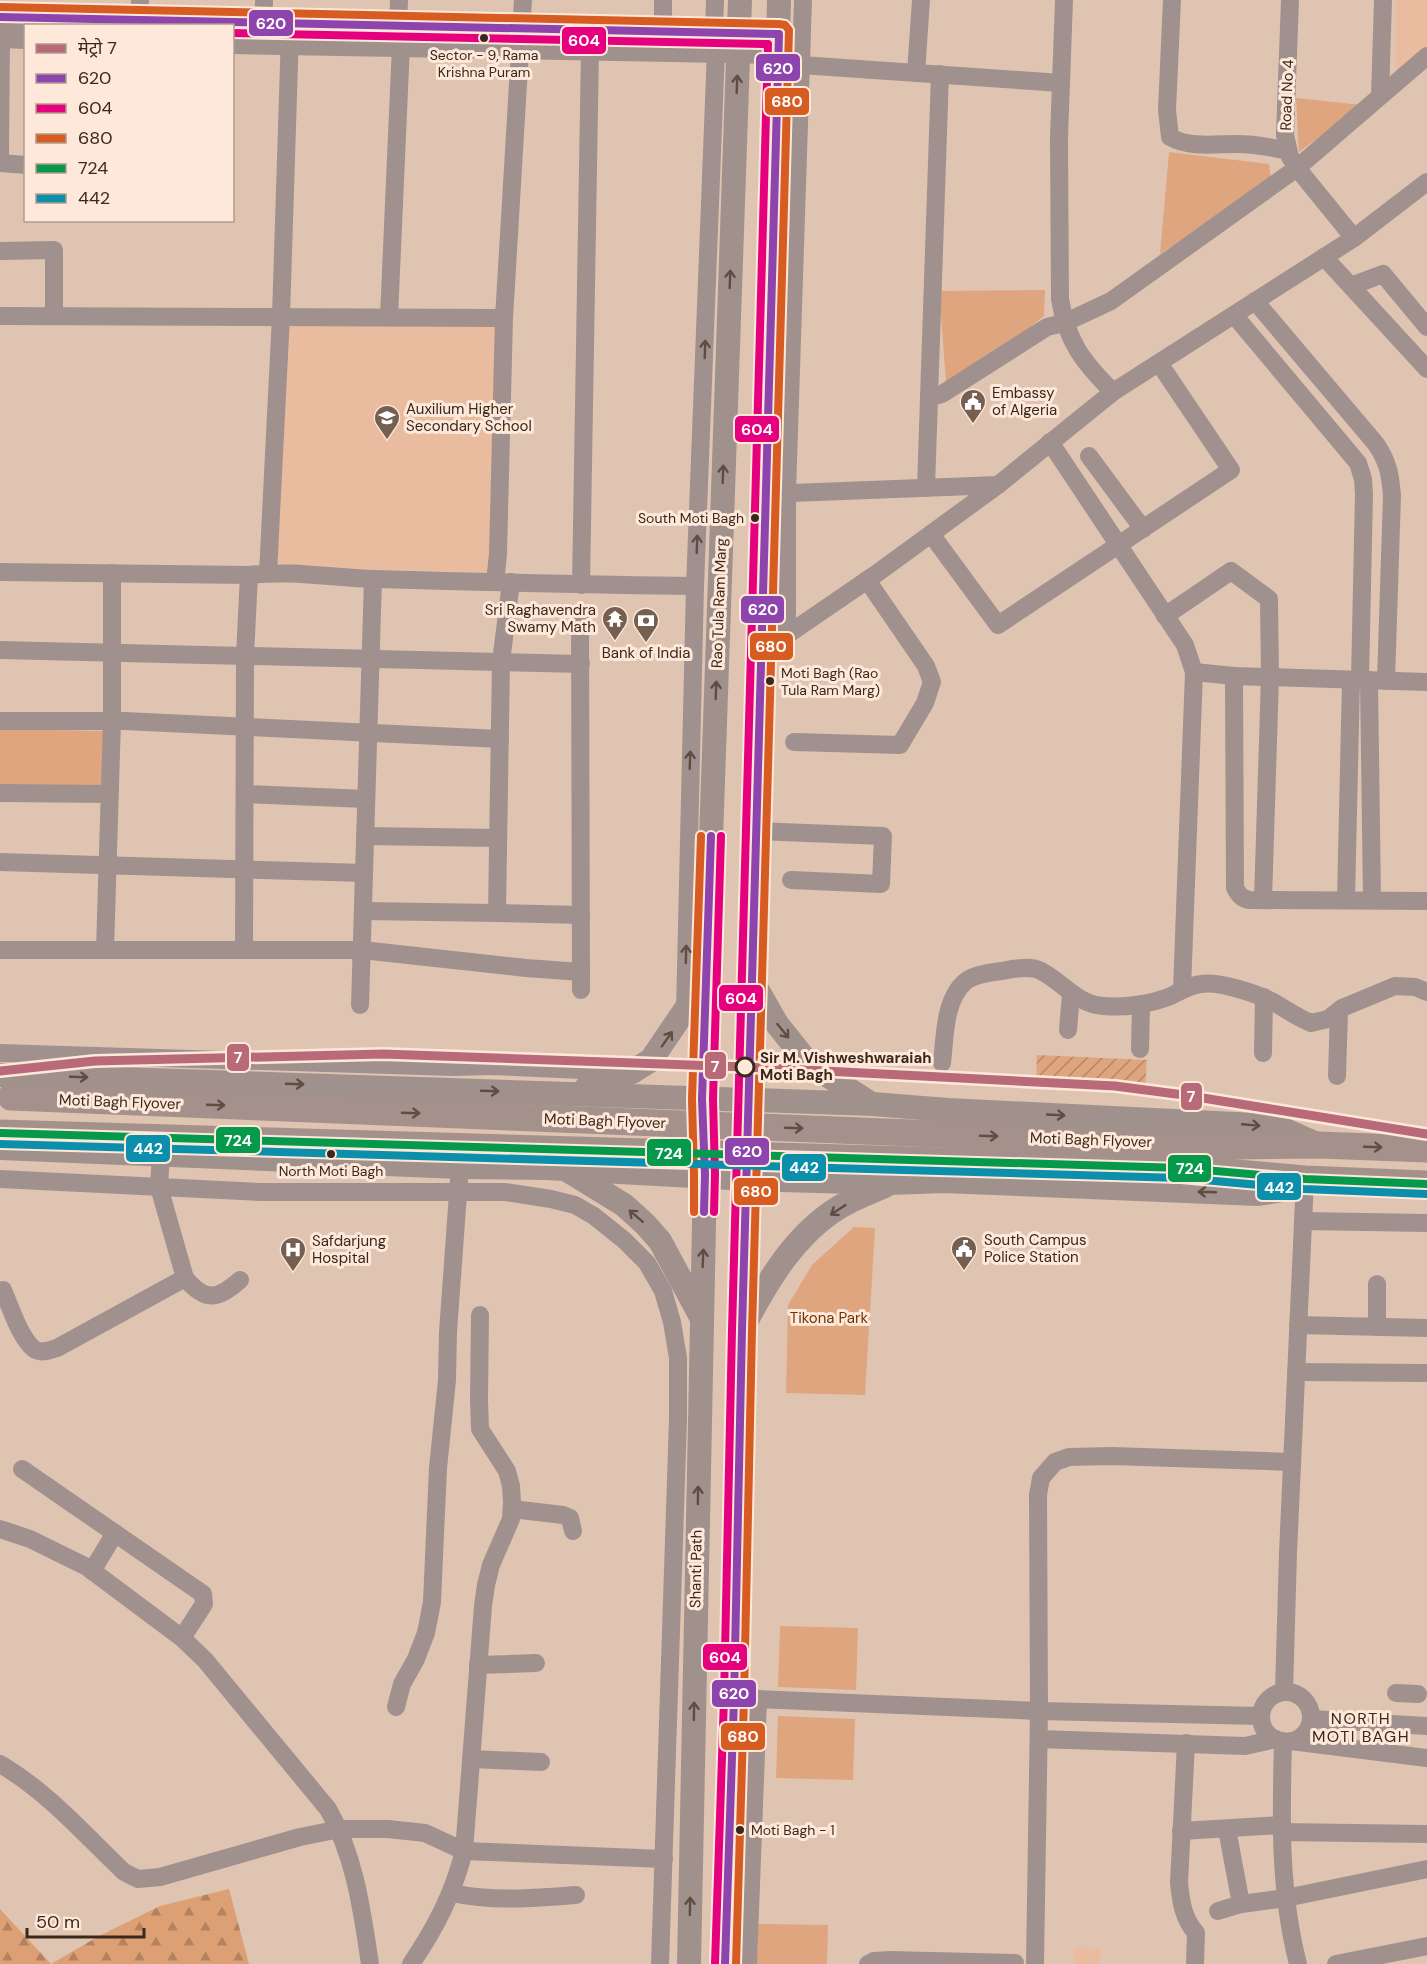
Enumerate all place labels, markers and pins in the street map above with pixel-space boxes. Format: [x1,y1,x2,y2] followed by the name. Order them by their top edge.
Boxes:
[478,32,490,44] marker: Sector - 9, Rama Krishna Puram
[430,46,538,81] place label: Sector - 9, Rama Krishna Puram
[992,383,1057,420] place label: Embassy of Algeria
[958,387,988,425] public building icon: Embassy of Algeria
[406,399,532,436] place label: Auxilium Higher Secondary School
[372,403,402,441] school or university icon: Auxilium Higher Secondary School
[638,509,744,527] place label: South Moti Bagh
[749,512,761,524] marker: South Moti Bagh
[485,600,596,637] place label: Sri Raghavendra Swamy Math
[600,604,630,642] temple icon: Sri Raghavendra Swamy Math
[631,606,661,644] bank icon: Bank of India
[602,643,690,663] place label: Bank of India
[781,664,880,699] place label: Moti Bagh (Rao Tula Ram Marg)
[764,675,776,687] marker: Moti Bagh (Rao Tula Ram Marg)
[760,1048,932,1085] place label: Sir M. Vishweshwaraiah Moti Bagh
[735,1057,755,1077] marker: Sir M. Vishweshwaraiah Moti Bagh
[325,1148,337,1160] marker: North Moti Bagh
[279,1162,383,1180] place label: North Moti Bagh
[984,1230,1086,1267] place label: South Campus Police Station
[312,1231,386,1268] place label: Safdarjung Hospital
[949,1234,979,1272] public building icon: South Campus Police Station
[278,1235,308,1273] hospital icon: Safdarjung Hospital
[751,1821,835,1839] place label: Moti Bagh - 1
[734,1824,746,1836] marker: Moti Bagh - 1

